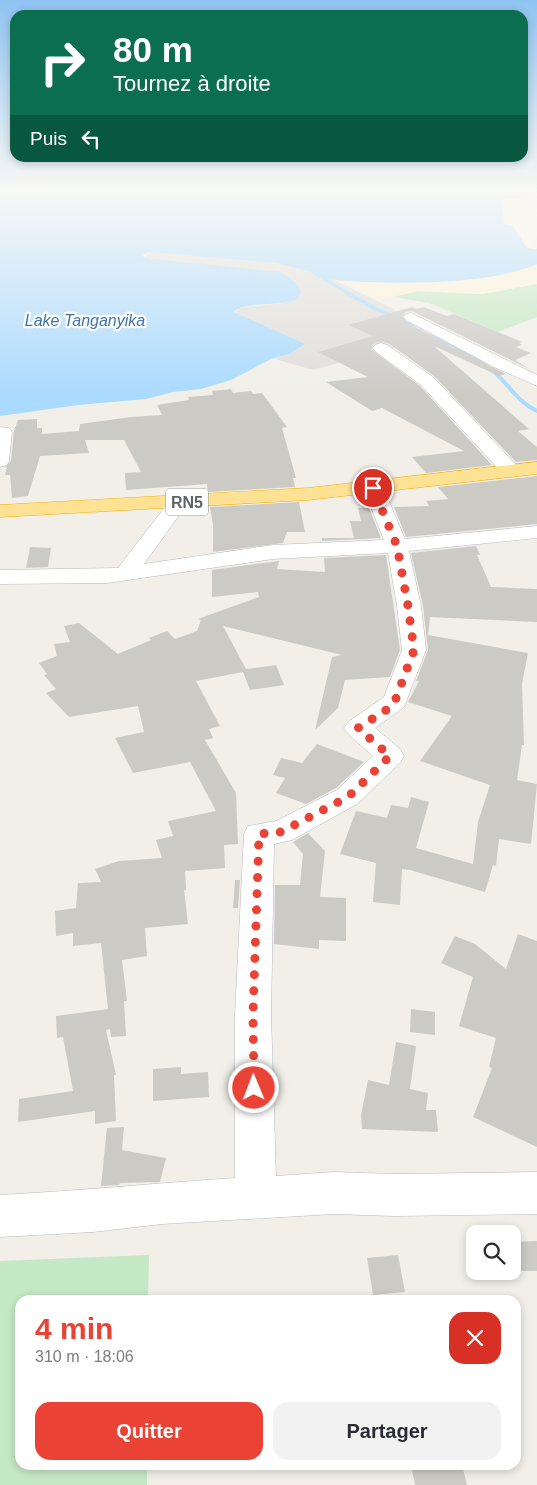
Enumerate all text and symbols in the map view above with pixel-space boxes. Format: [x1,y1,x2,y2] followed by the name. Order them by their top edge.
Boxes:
[30,30,95,95] icon: right
[113,30,193,69] text: 80 m
[113,71,271,96] text: Tournez à droite
[77,125,105,153] icon: left
[30,128,67,149] text: Puis
[25,312,145,329] water label: Lake Tanganyika
[352,467,394,509] pin
[359,474,387,502] icon: arrive
[166,488,208,516] road number: RN5
[227,1061,279,1113] position arrow
[466,1225,521,1280] map controls
[466,1225,521,1280] button: search
[35,1312,113,1345] text: 4 min
[449,1312,501,1364] button: close
[35,1348,134,1365] text: 310 m · 18:06
[35,1402,263,1460] button: Quitter
[273,1402,501,1460] button: Partager

